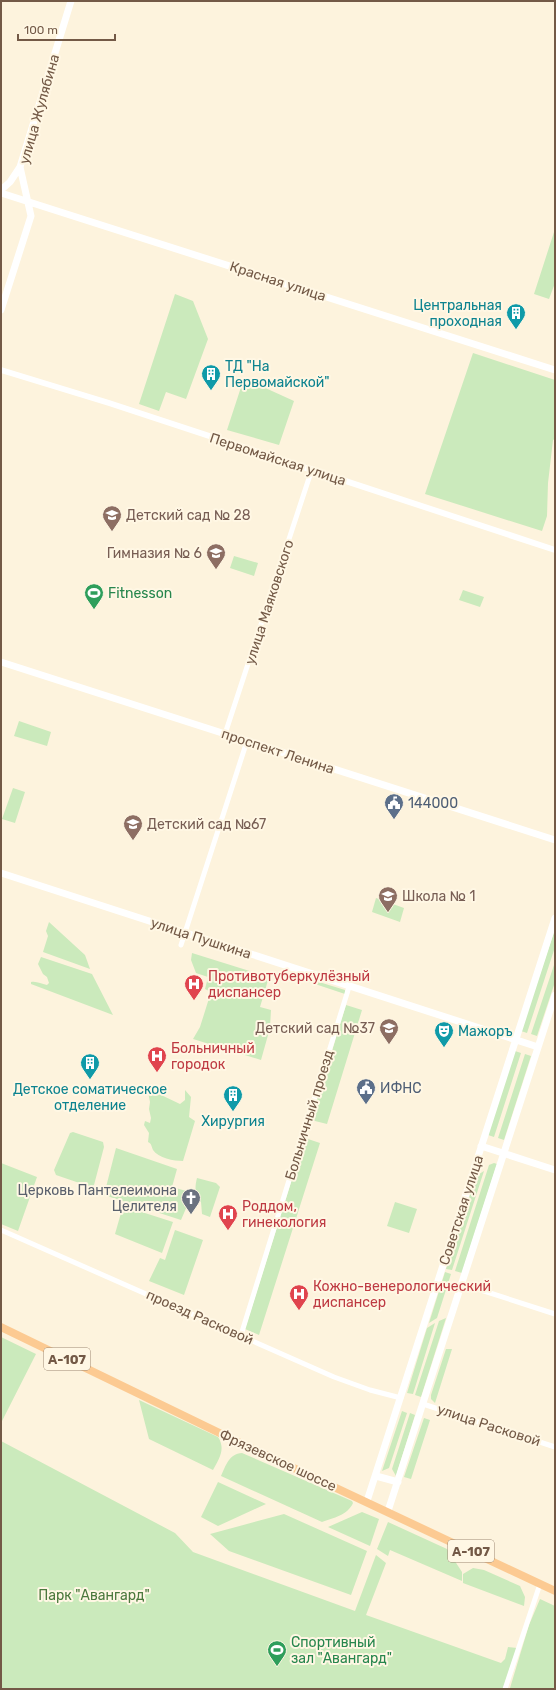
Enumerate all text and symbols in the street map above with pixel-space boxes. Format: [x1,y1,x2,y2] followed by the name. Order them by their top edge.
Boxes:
[18,16,115,42] scale bar
[24,23,58,37] text: 100 m
[16,52,63,166] street label: улица Жулябина
[228,258,328,305] street label: Красная улица
[413,297,502,330] place label: Центральная проходная
[505,302,527,330] building icon: Центральная проходная
[225,358,329,391] place label: ТД "На Первомайской"
[200,363,222,391] building icon: ТД "На Первомайской"
[208,429,348,490] street label: Первомайская улица
[101,504,123,532] school or university icon: Детский сад № 28
[126,507,251,524] place label: Детский сад № 28
[241,538,298,667] street label: улица Маяковского
[205,542,227,570] school or university icon: Гимназия № 6
[107,545,202,562] place label: Гимназия № 6
[83,582,105,610] sports icon: Fitnesson
[108,585,172,602] place label: Fitnesson
[219,725,336,778] street label: проспект Ленина
[383,792,405,820] public building icon: 144000
[408,795,458,812] place label: 144000
[122,813,144,841] school or university icon: Детский сад №67
[147,816,266,833] place label: Детский сад №67
[377,885,399,913] school or university icon: Школа № 1
[402,888,475,905] place label: Школа № 1
[148,914,253,963] street label: улица Пушкина
[208,968,370,1001] place label: Противотуберкулёзный диспансер
[183,973,205,1001] hospital icon: Противотуберкулёзный диспансер
[378,1017,400,1045] school or university icon: Детский сад №37
[255,1020,375,1037] place label: Детский сад №37
[433,1020,455,1048] theatre icon: Мажоръ
[458,1023,512,1040] place label: Мажоръ
[171,1040,255,1073] place label: Больничный городок
[146,1045,168,1073] hospital icon: Больничный городок
[282,1048,337,1182] street label: Больничный проезд
[79,1052,101,1080] building icon: Детское соматическое отделение
[355,1077,377,1105] public building icon: ИФНС
[380,1080,422,1097] place label: ИФНС
[13,1081,167,1114] place label: Детское соматическое отделение
[222,1084,244,1112] building icon: Хирургия
[201,1113,265,1130] place label: Хирургия
[436,1153,487,1267] street label: Советская улица
[18,1182,177,1215] place label: Церковь Пантелеимона Целителя
[180,1187,202,1215] church icon: Церковь Пантелеимона Целителя
[242,1198,326,1231] place label: Роддом, гинекология
[217,1203,239,1231] hospital icon: Роддом, гинекология
[313,1278,491,1311] place label: Кожно-венерологический диспансер
[288,1283,310,1311] hospital icon: Кожно-венерологический диспансер
[144,1286,256,1349] street label: проезд Расковой
[44,1348,90,1370] road number: А-107
[435,1401,543,1450] street label: улица Расковой
[216,1426,339,1495] street label: Фрязевское шоссе
[448,1540,494,1562] road number: А-107
[38,1587,150,1604] park label: Парк "Авангард"
[291,1634,392,1667] place label: Спортивный зал "Авангард"
[266,1639,288,1667] sports icon: Спортивный зал "Авангард"

